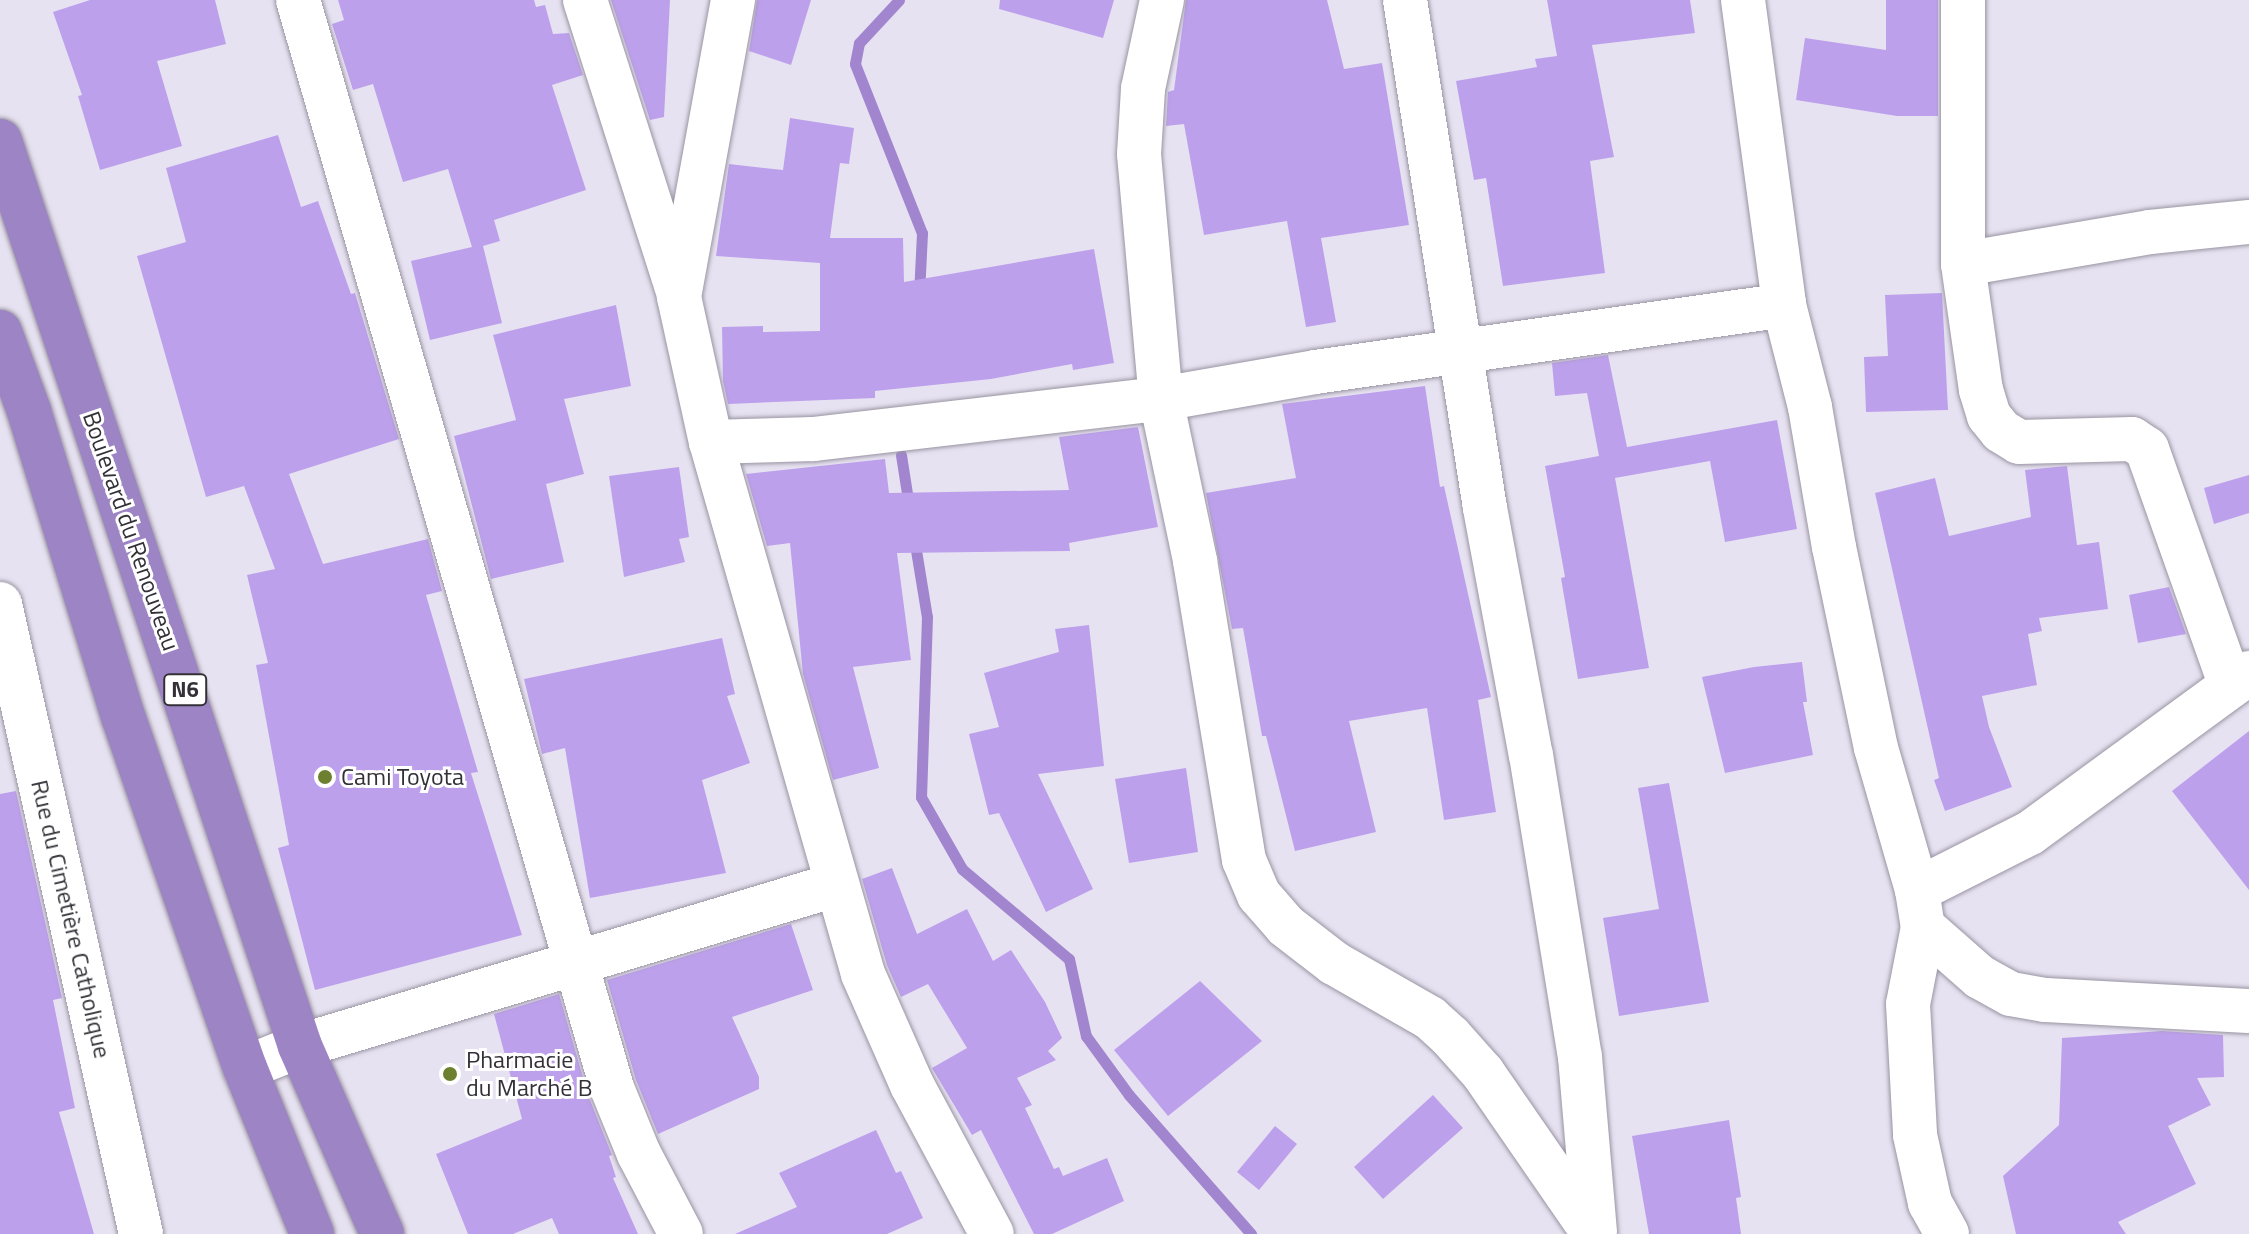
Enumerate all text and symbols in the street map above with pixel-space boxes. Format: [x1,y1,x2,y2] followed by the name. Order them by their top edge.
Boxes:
[77,408,185,654] street label: Boulevard du Renouveau
[163,672,207,708] road number: N6
[341,763,464,791] place label: Cami Toyota
[316,768,334,786] marker: Cami Toyota
[25,777,117,1061] street label: Rue du Cimetière Catholique
[466,1046,593,1102] place label: Pharmacie du Marché B
[441,1065,459,1083] marker: Pharmacie du Marché B

